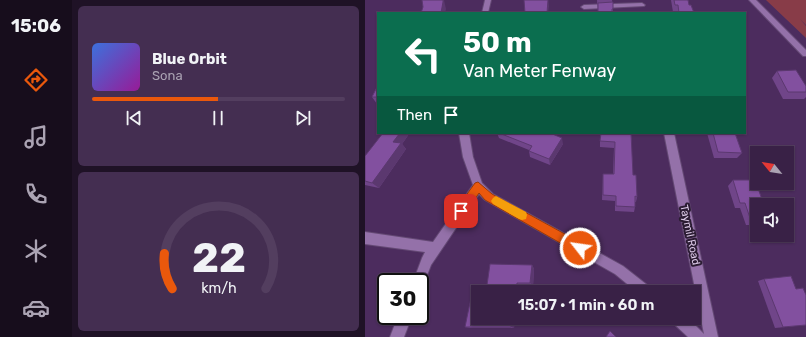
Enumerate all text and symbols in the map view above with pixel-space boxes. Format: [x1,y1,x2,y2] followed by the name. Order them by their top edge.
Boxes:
[11,15,61,37] text: 15:06
[463,26,532,59] text: 50 m
[397,28,449,80] icon: left
[152,50,227,68] text: Blue Orbit
[463,60,616,82] text: Van Meter Fenway
[22,66,50,94] icon: directions
[152,68,183,83] text: Sona
[440,104,462,126] icon: arrive
[397,106,432,124] text: Then
[123,107,145,129] icon: previous
[207,107,229,129] icon: pause
[292,107,314,129] icon: next
[22,123,50,151] icon: music
[750,146,794,190] north arrow
[750,146,794,242] map controls
[22,180,50,208] icon: phone
[444,194,478,228] pin
[750,198,794,242] button: sound
[450,200,472,222] icon: arrive
[677,204,703,266] street label: Taymil Road
[559,227,601,269] position arrow
[191,233,246,282] text: 22
[22,237,50,265] icon: climate
[377,273,429,325] speed limit sign: 30
[201,280,236,297] text: km/h
[22,294,50,322] icon: car
[518,296,654,314] text: 15:07 · 1 min · 60 m

